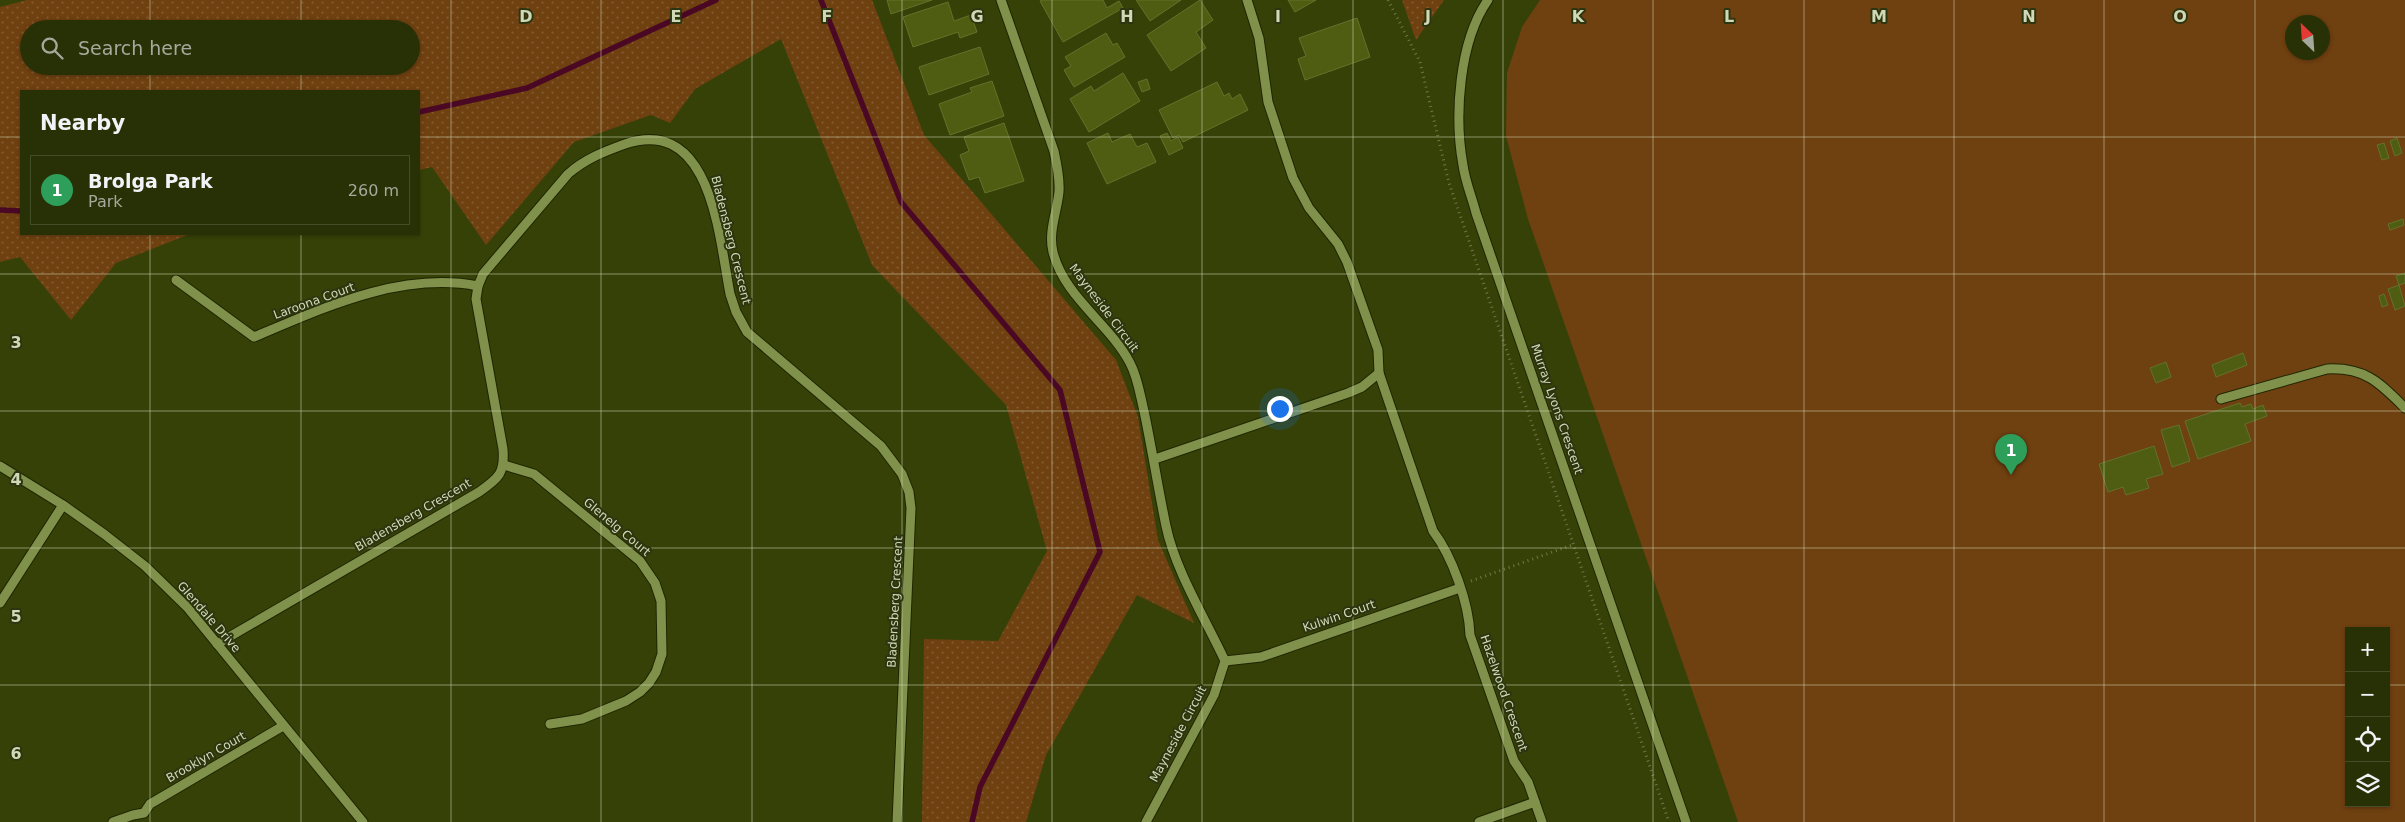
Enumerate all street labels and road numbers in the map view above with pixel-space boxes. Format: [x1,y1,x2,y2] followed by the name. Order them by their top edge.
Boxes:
[708,174,754,306] street label: Bladensberg Crescent
[1066,261,1142,355] street label: Mayneside Circuit
[272,280,357,322] street label: Laroona Court
[1528,342,1586,476] street label: Murray Lyons Crescent
[352,476,474,554] street label: Bladensberg Crescent
[581,495,653,559] street label: Glenelg Court
[885,535,905,668] street label: Bladensberg Crescent
[174,579,244,655] street label: Glendale Drive
[1301,597,1377,635] street label: Kulwin Court
[1477,633,1531,753] street label: Hazelwood Crescent
[1147,683,1209,784] street label: Mayneside Circuit
[164,728,248,785] street label: Brooklyn Court

